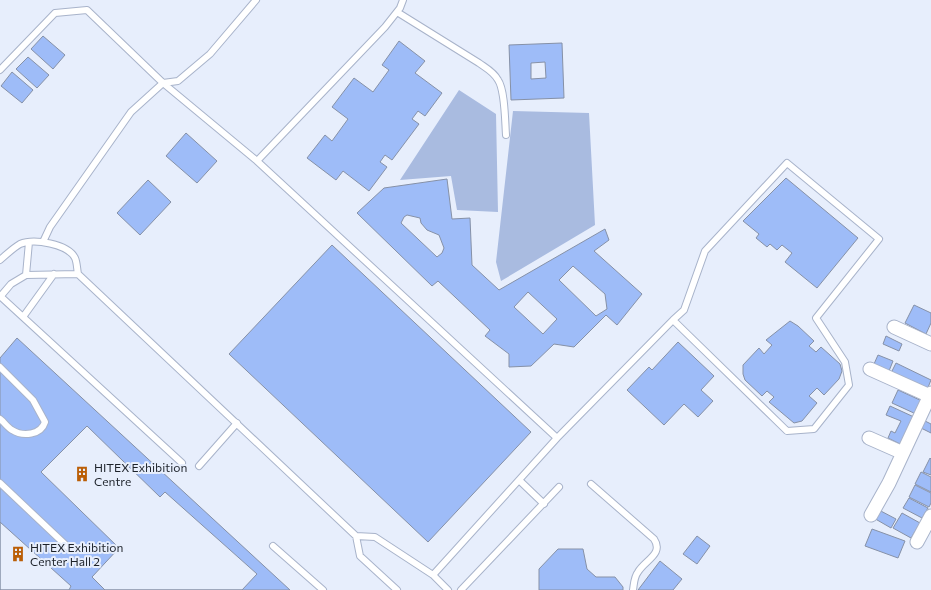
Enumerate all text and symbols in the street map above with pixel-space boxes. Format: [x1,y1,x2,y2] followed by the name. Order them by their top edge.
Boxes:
[94,460,187,488] place label: HITEX Exhibition Centre
[73,465,91,483] building icon: HITEX Exhibition Centre
[30,540,123,568] place label: HITEX Exhibition Center Hall 2
[9,545,27,563] building icon: HITEX Exhibition Center Hall 2

